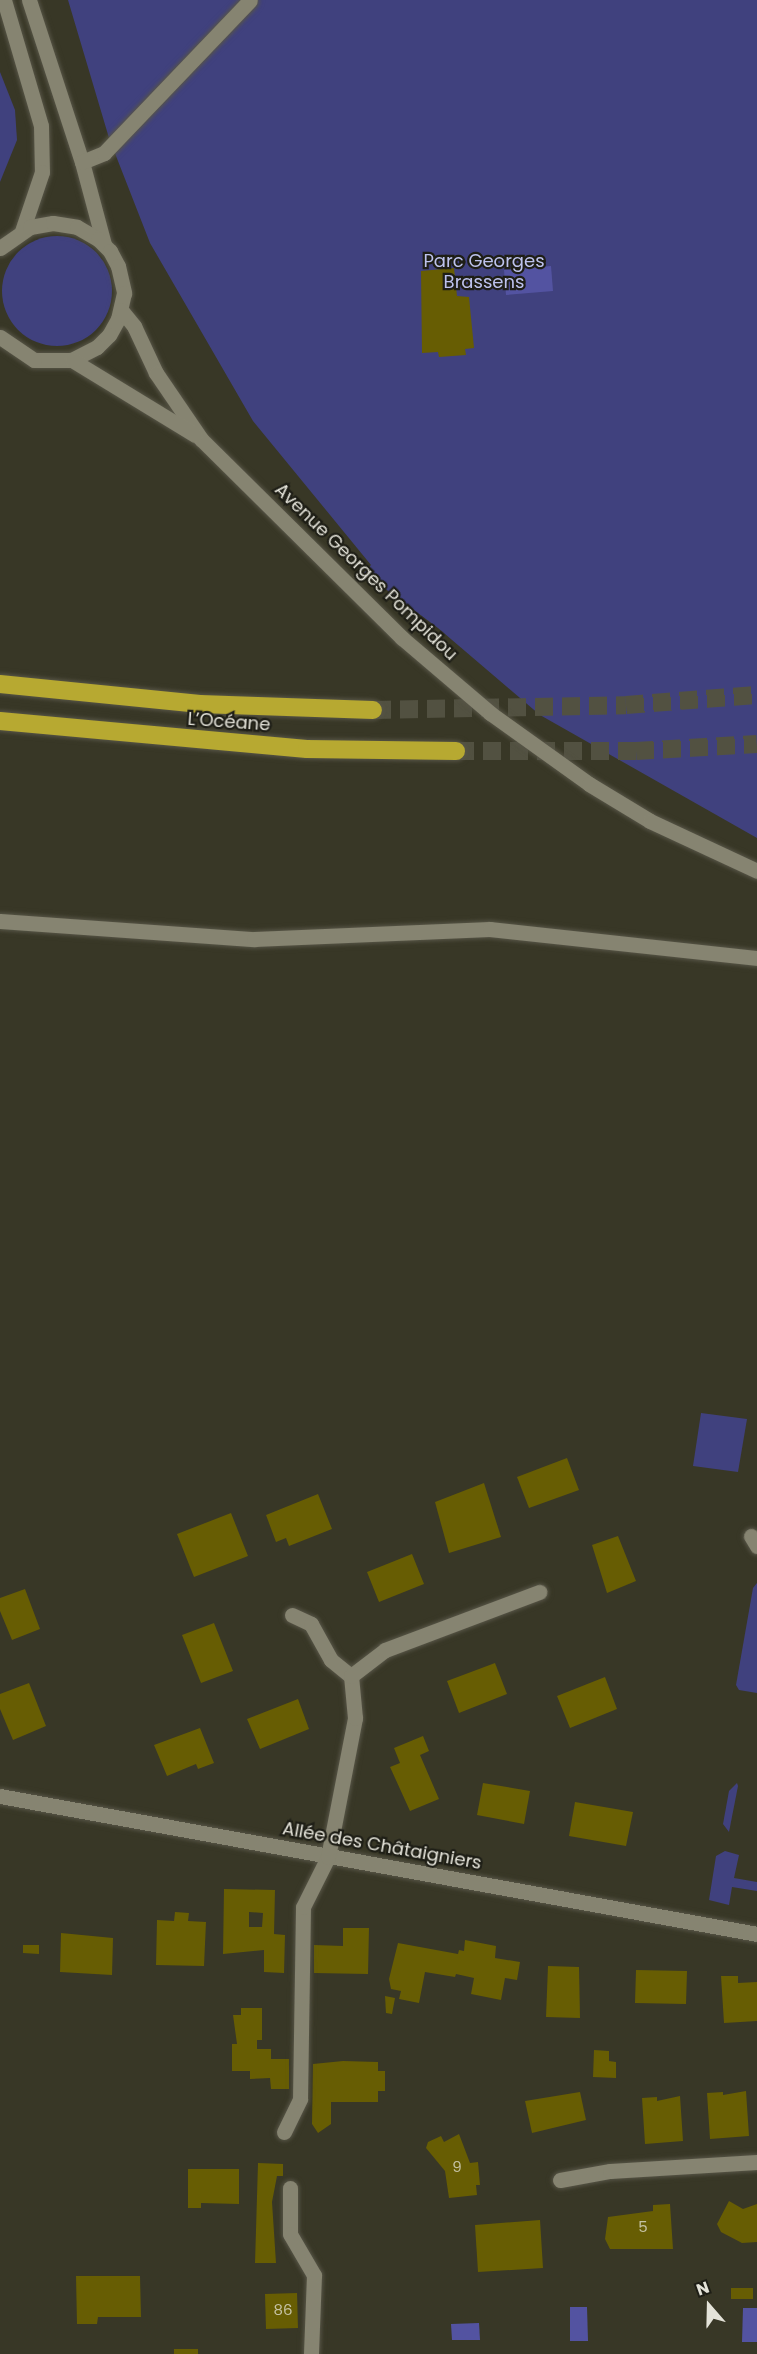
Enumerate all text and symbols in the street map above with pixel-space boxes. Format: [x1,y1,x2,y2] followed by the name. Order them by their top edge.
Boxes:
[423,251,545,294] park label: Parc Georges Brassens
[270,479,462,665] street label: Avenue Georges Pompidou
[187,708,271,736] street label: L’Océane
[281,1818,483,1874] street label: Allée des Châtaigniers
[452,2158,462,2176] house number: 9
[638,2218,648,2236] house number: 5
[679,2276,739,2336] north arrow
[693,2276,712,2301] text: N
[274,2301,292,2319] house number: 86

